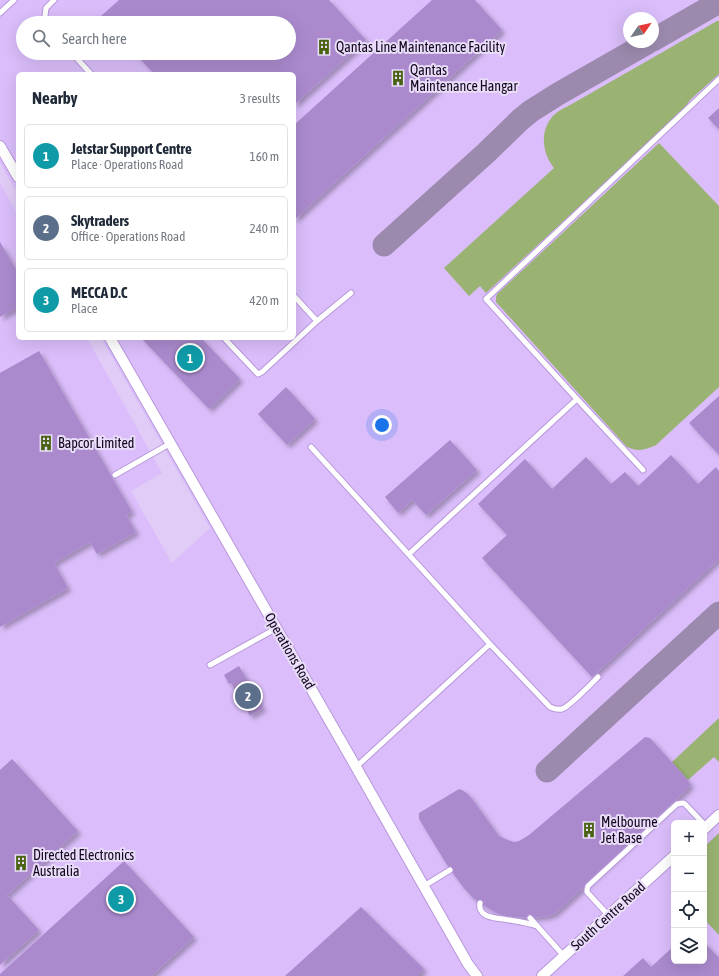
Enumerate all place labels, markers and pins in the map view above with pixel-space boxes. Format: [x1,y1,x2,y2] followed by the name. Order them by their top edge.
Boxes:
[315,38,333,56] building icon: Qantas Line Maintenance Facility
[336,39,506,55] place label: Qantas Line Maintenance Facility
[410,62,518,94] place label: Qantas Maintenance Hangar
[389,69,407,87] building icon: Qantas Maintenance Hangar
[177,343,203,373] pin: 1
[37,434,55,452] building icon: Bapcor Limited
[58,435,134,451] place label: Bapcor Limited
[235,681,261,711] pin: 2
[601,814,658,846] place label: Melbourne Jet Base
[580,821,598,839] building icon: Melbourne Jet Base
[33,847,134,879] place label: Directed Electronics Australia
[12,854,30,872] building icon: Directed Electronics Australia
[108,884,134,914] pin: 3

